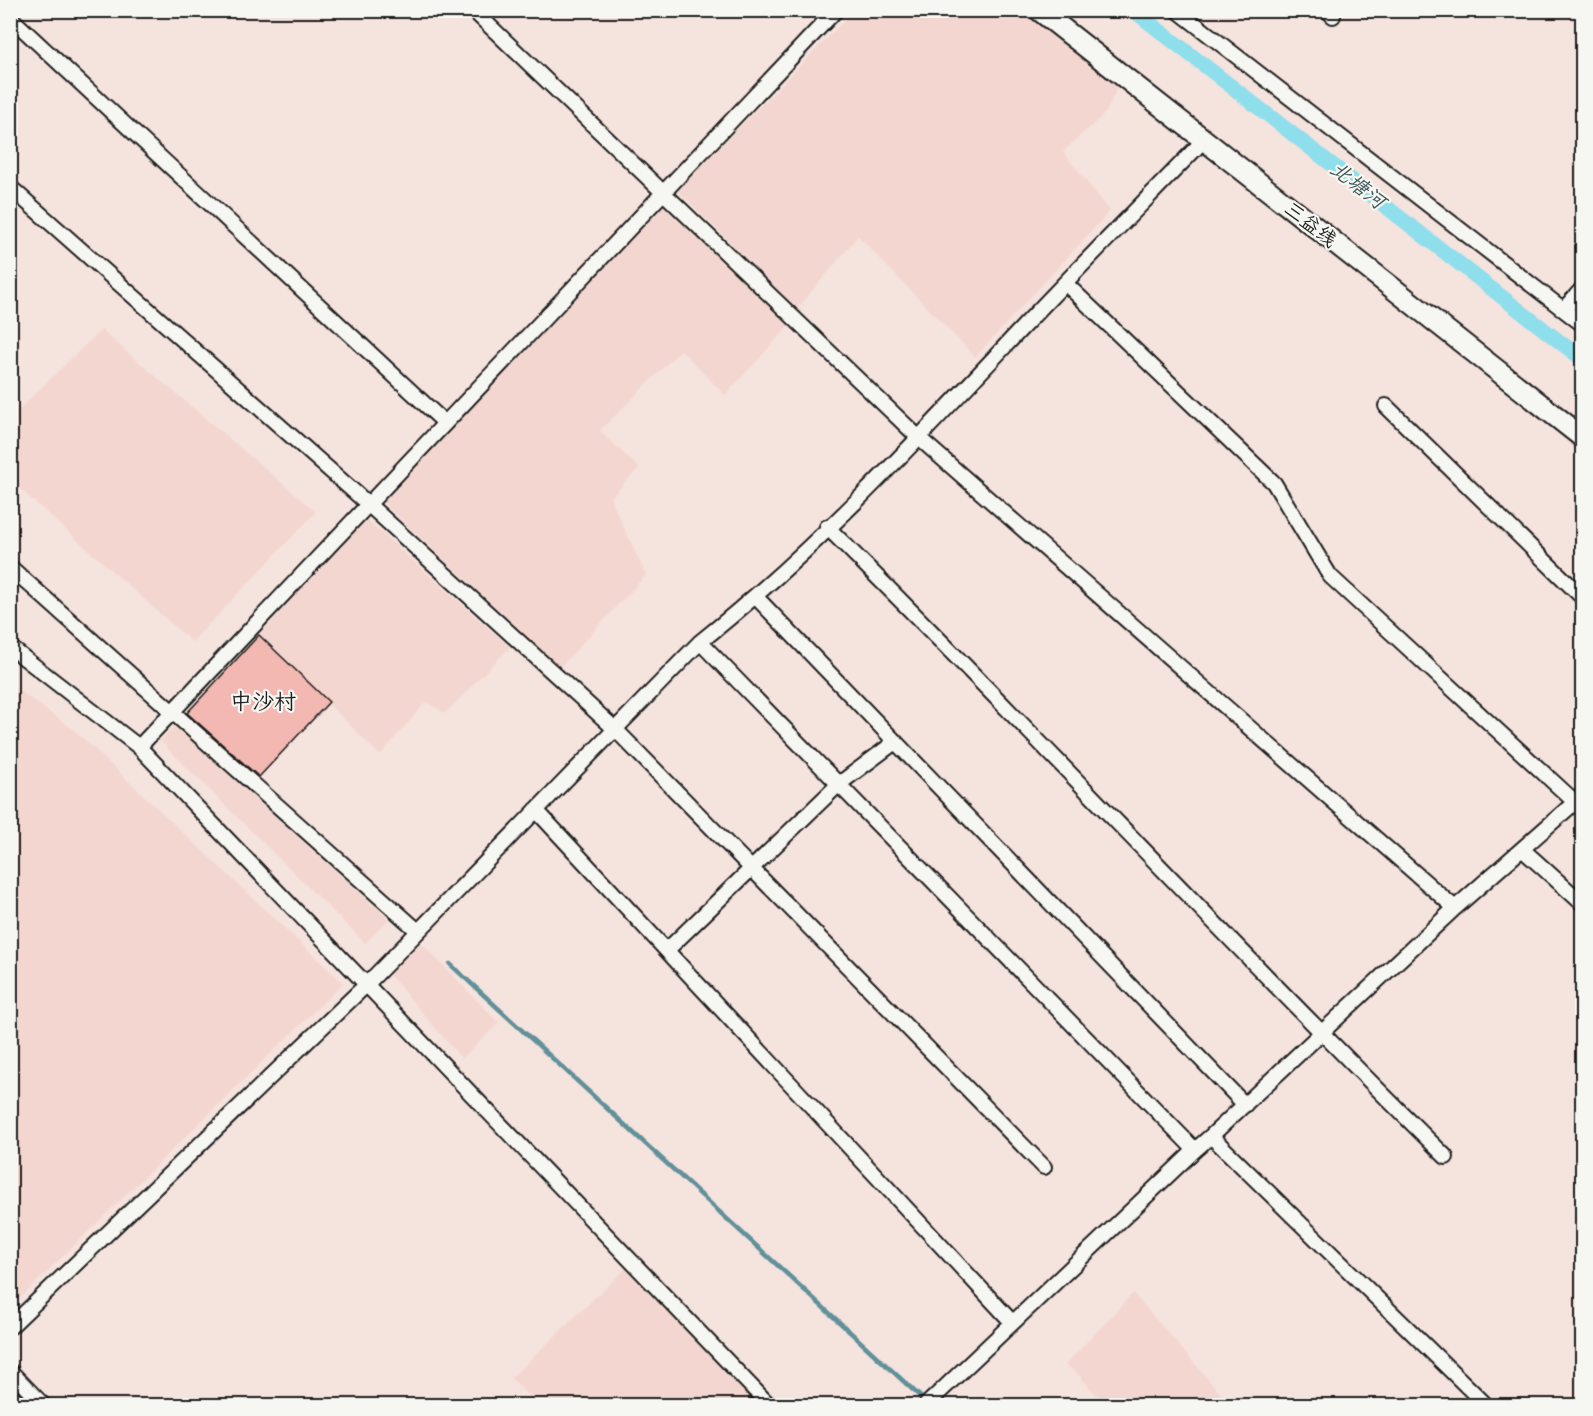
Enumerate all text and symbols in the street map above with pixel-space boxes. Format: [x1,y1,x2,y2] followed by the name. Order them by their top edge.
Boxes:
[1322,156,1393,220] water label: 北塘河
[1277,197,1341,256] street label: 三益线
[230,689,296,720] district label: 中沙村

